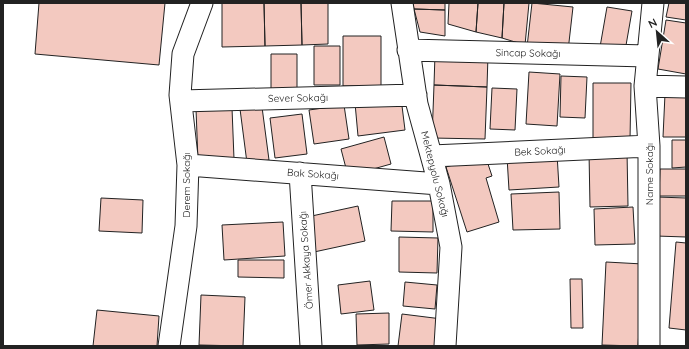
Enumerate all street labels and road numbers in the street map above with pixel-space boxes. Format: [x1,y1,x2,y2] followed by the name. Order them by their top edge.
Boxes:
[495,46,561,60] street label: Sincap Sokağı
[268,91,328,105] street label: Sever Sokağı
[418,130,452,218] street label: Mektepyolu Sokağı
[514,143,566,159] street label: Bek Sokağı
[643,143,656,205] street label: Name Sokağı
[180,152,193,218] street label: Derem Sokağı
[287,166,339,182] street label: Bak Sokağı
[296,211,316,309] street label: Ömer Akkaya Sokağı

